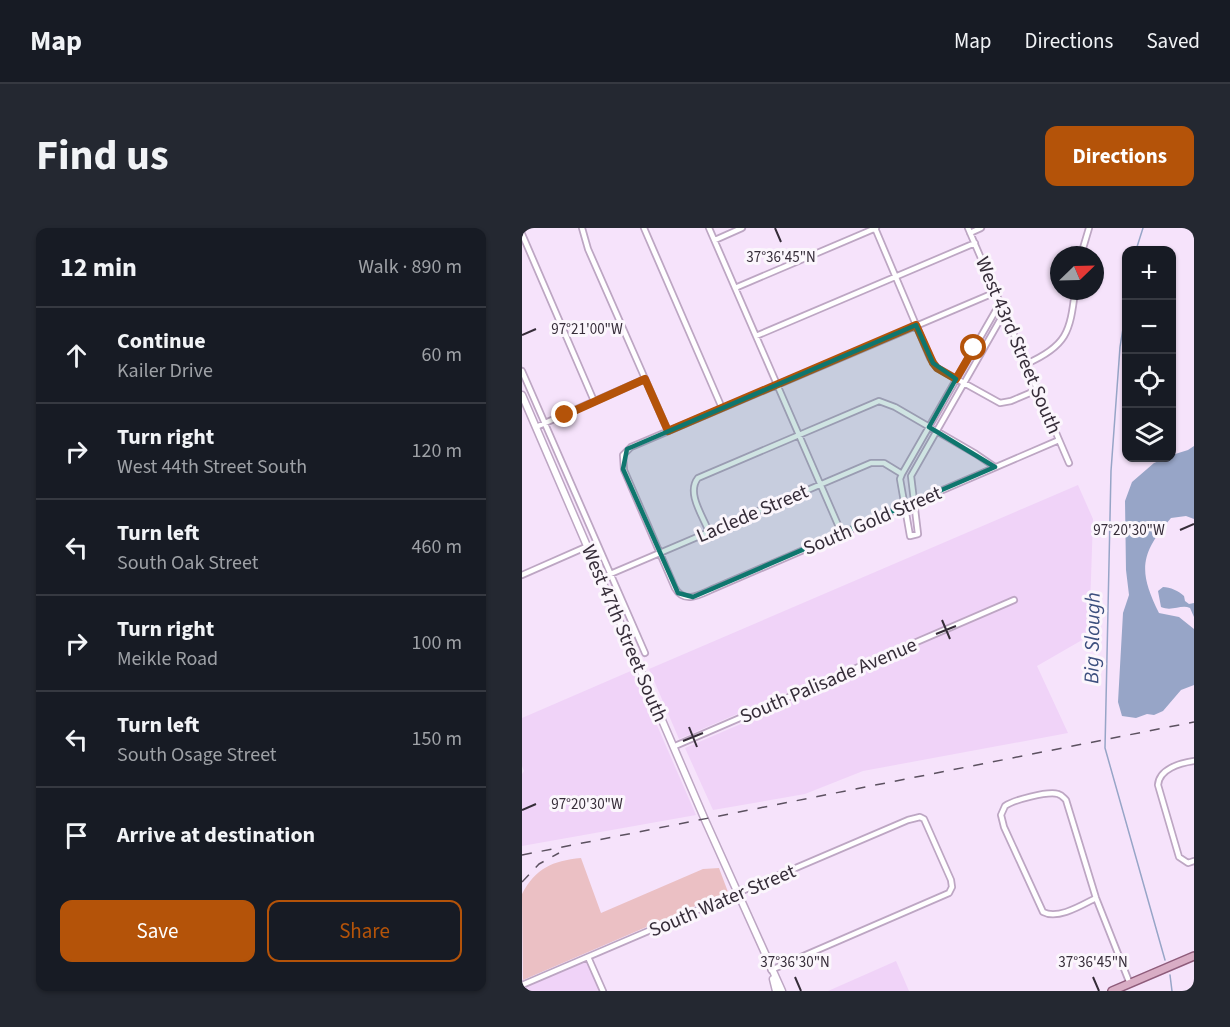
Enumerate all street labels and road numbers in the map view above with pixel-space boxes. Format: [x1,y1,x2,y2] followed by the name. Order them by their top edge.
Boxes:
[968,252,1068,438] street label: West 43rd Street South
[692,478,813,550] street label: Laclede Street
[799,479,946,563] street label: South Gold Street
[574,540,674,726] street label: West 47th Street South
[736,631,921,731] street label: South Palisade Avenue
[645,857,800,944] street label: South Water Street

